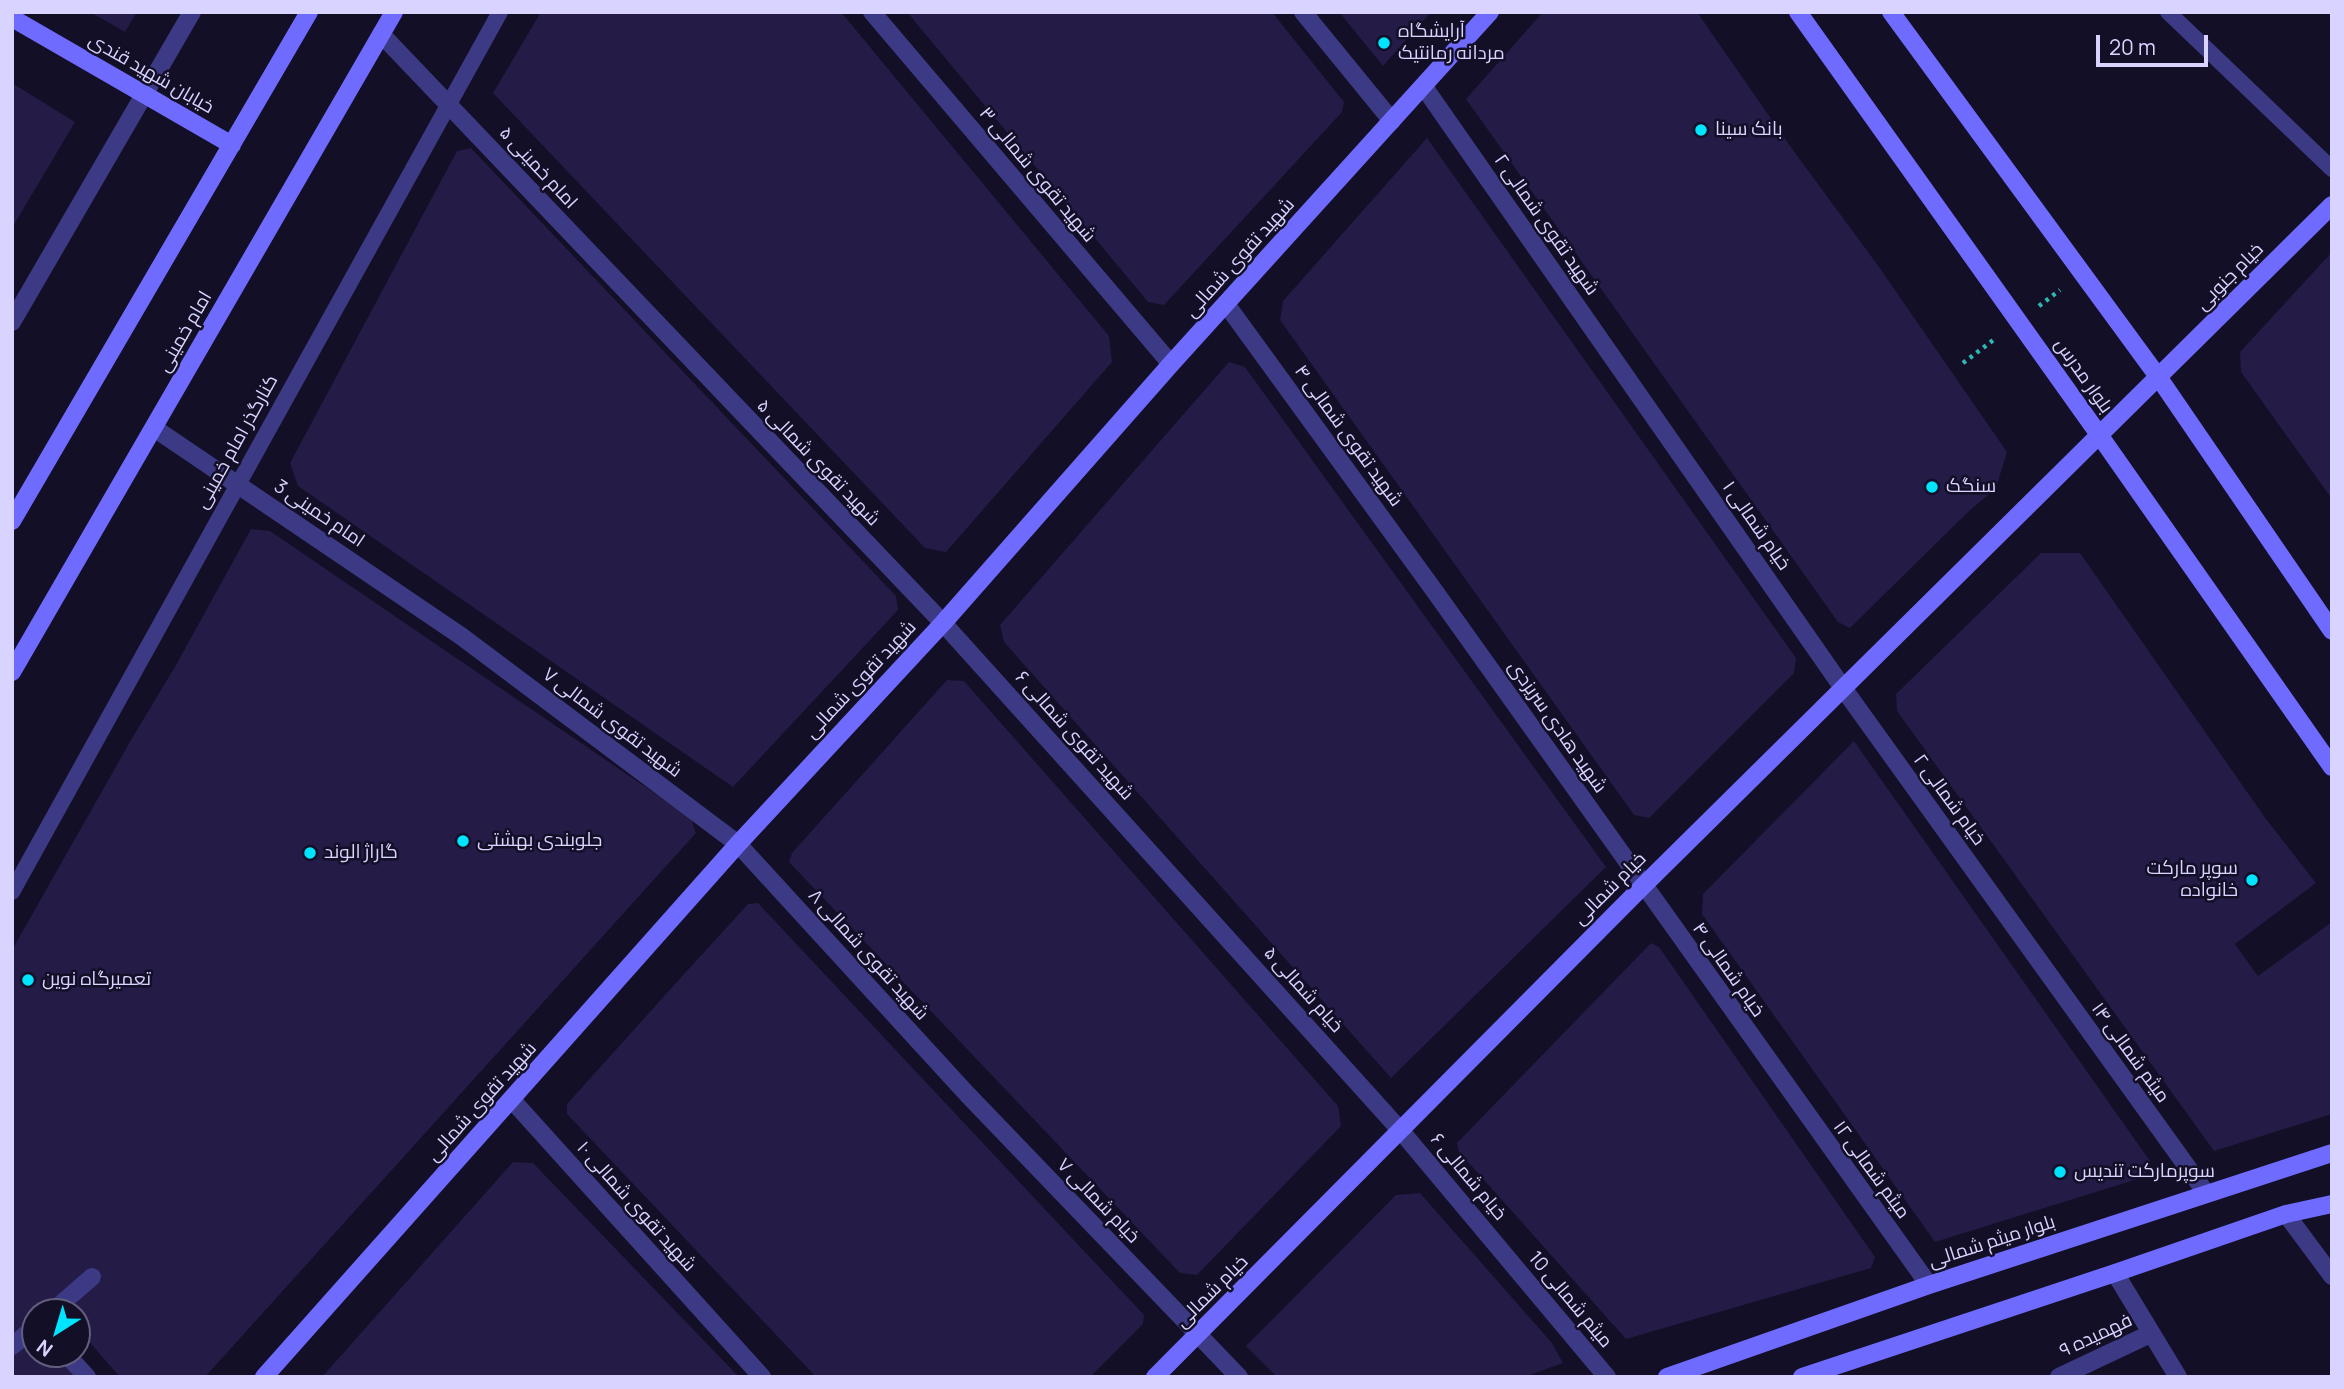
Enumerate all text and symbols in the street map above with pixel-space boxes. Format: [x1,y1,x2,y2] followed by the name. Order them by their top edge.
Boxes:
[1398,21,1505,65] place label: آرایشگاه مردانه رمانتیک
[2099,21,2211,65] scale bar
[84,29,218,119] street label: خیابان شهید قندی
[2109,33,2156,61] text: 20 m
[1376,35,1392,51] marker: آرایشگاه مردانه رمانتیک
[974,103,1100,247] street label: شهید تقوی شمالی ۳
[1715,119,1783,141] place label: بانک سینا
[494,122,582,214] street label: امام خمینی ۵
[1693,122,1709,138] marker: بانک سینا
[1489,150,1603,300] street label: شهید تقوی شمالی ۲
[1180,194,1300,322] street label: شهید تقوی شمالی
[2191,238,2269,316] street label: خیام جنوبی
[153,287,217,377] street label: امام خمینی
[2049,334,2117,418] street label: بلوار مدرس
[1289,361,1407,511] street label: شهید تقوی شمالی ۴
[191,371,283,513] street label: کنارگذر امام خمینی
[752,395,884,531] street label: شهید تقوی شمالی ۵
[269,475,369,553] street label: امام خمینی 3
[1946,476,1996,498] place label: سنگک
[1717,477,1795,575] street label: خیام شمالی ۱
[1924,479,1940,495] marker: سنگک
[800,616,922,744] street label: شهید تقوی شمالی
[1503,656,1611,798] street label: شهید هادی سریزدی
[538,663,686,783] street label: شهید تقوی شمالی ۷
[1010,667,1138,805] street label: شهید تقوی شمالی ۶
[1908,750,1990,850] street label: خیام شمالی ۲
[477,830,602,852] place label: جلوبندی بهشتی
[455,833,471,849] marker: جلوبندی بهشتی
[324,842,398,864] place label: گاراژ الوند
[302,845,318,861] marker: گاراژ الوند
[1569,848,1651,930] street label: خیام شمالی
[2147,858,2238,902] place label: سوپر مارکت خانواده
[2244,872,2260,888] marker: سوپر مارکت خانواده
[803,885,933,1025] street label: شهید تقوی شمالی ۸
[1687,918,1769,1022] street label: خیام شمالی ۴
[1258,942,1348,1038] street label: خیام شمالی ۵
[42,969,151,991] place label: تعمیرگاه نوین
[20,972,36,988] marker: تعمیرگاه نوین
[2086,999,2174,1107] street label: میثم شمالی ۱۴
[422,1038,542,1166] street label: شهید تقوی شمالی
[1828,1117,1914,1223] street label: میثم شمالی ۱۲
[1425,1129,1511,1225] street label: خیام شمالی ۶
[572,1137,700,1277] street label: شهید تقوی شمالی ۱۰
[1052,1154,1144,1248] street label: خیام شمالی ۷
[2074,1161,2215,1183] place label: سوپرمارکت تندیس
[2052,1164,2068,1180] marker: سوپرمارکت تندیس
[1926,1211,2058,1273] street label: بلوار میثم شمالی
[1523,1247,1617,1353] street label: میثم شمالی 10
[1171,1251,1253,1333] street label: خیام شمالی
[21,1298,91,1368] north arrow
[2056,1309,2136,1363] street label: فهمیده ۹
[31,1334,58,1363] text: N

